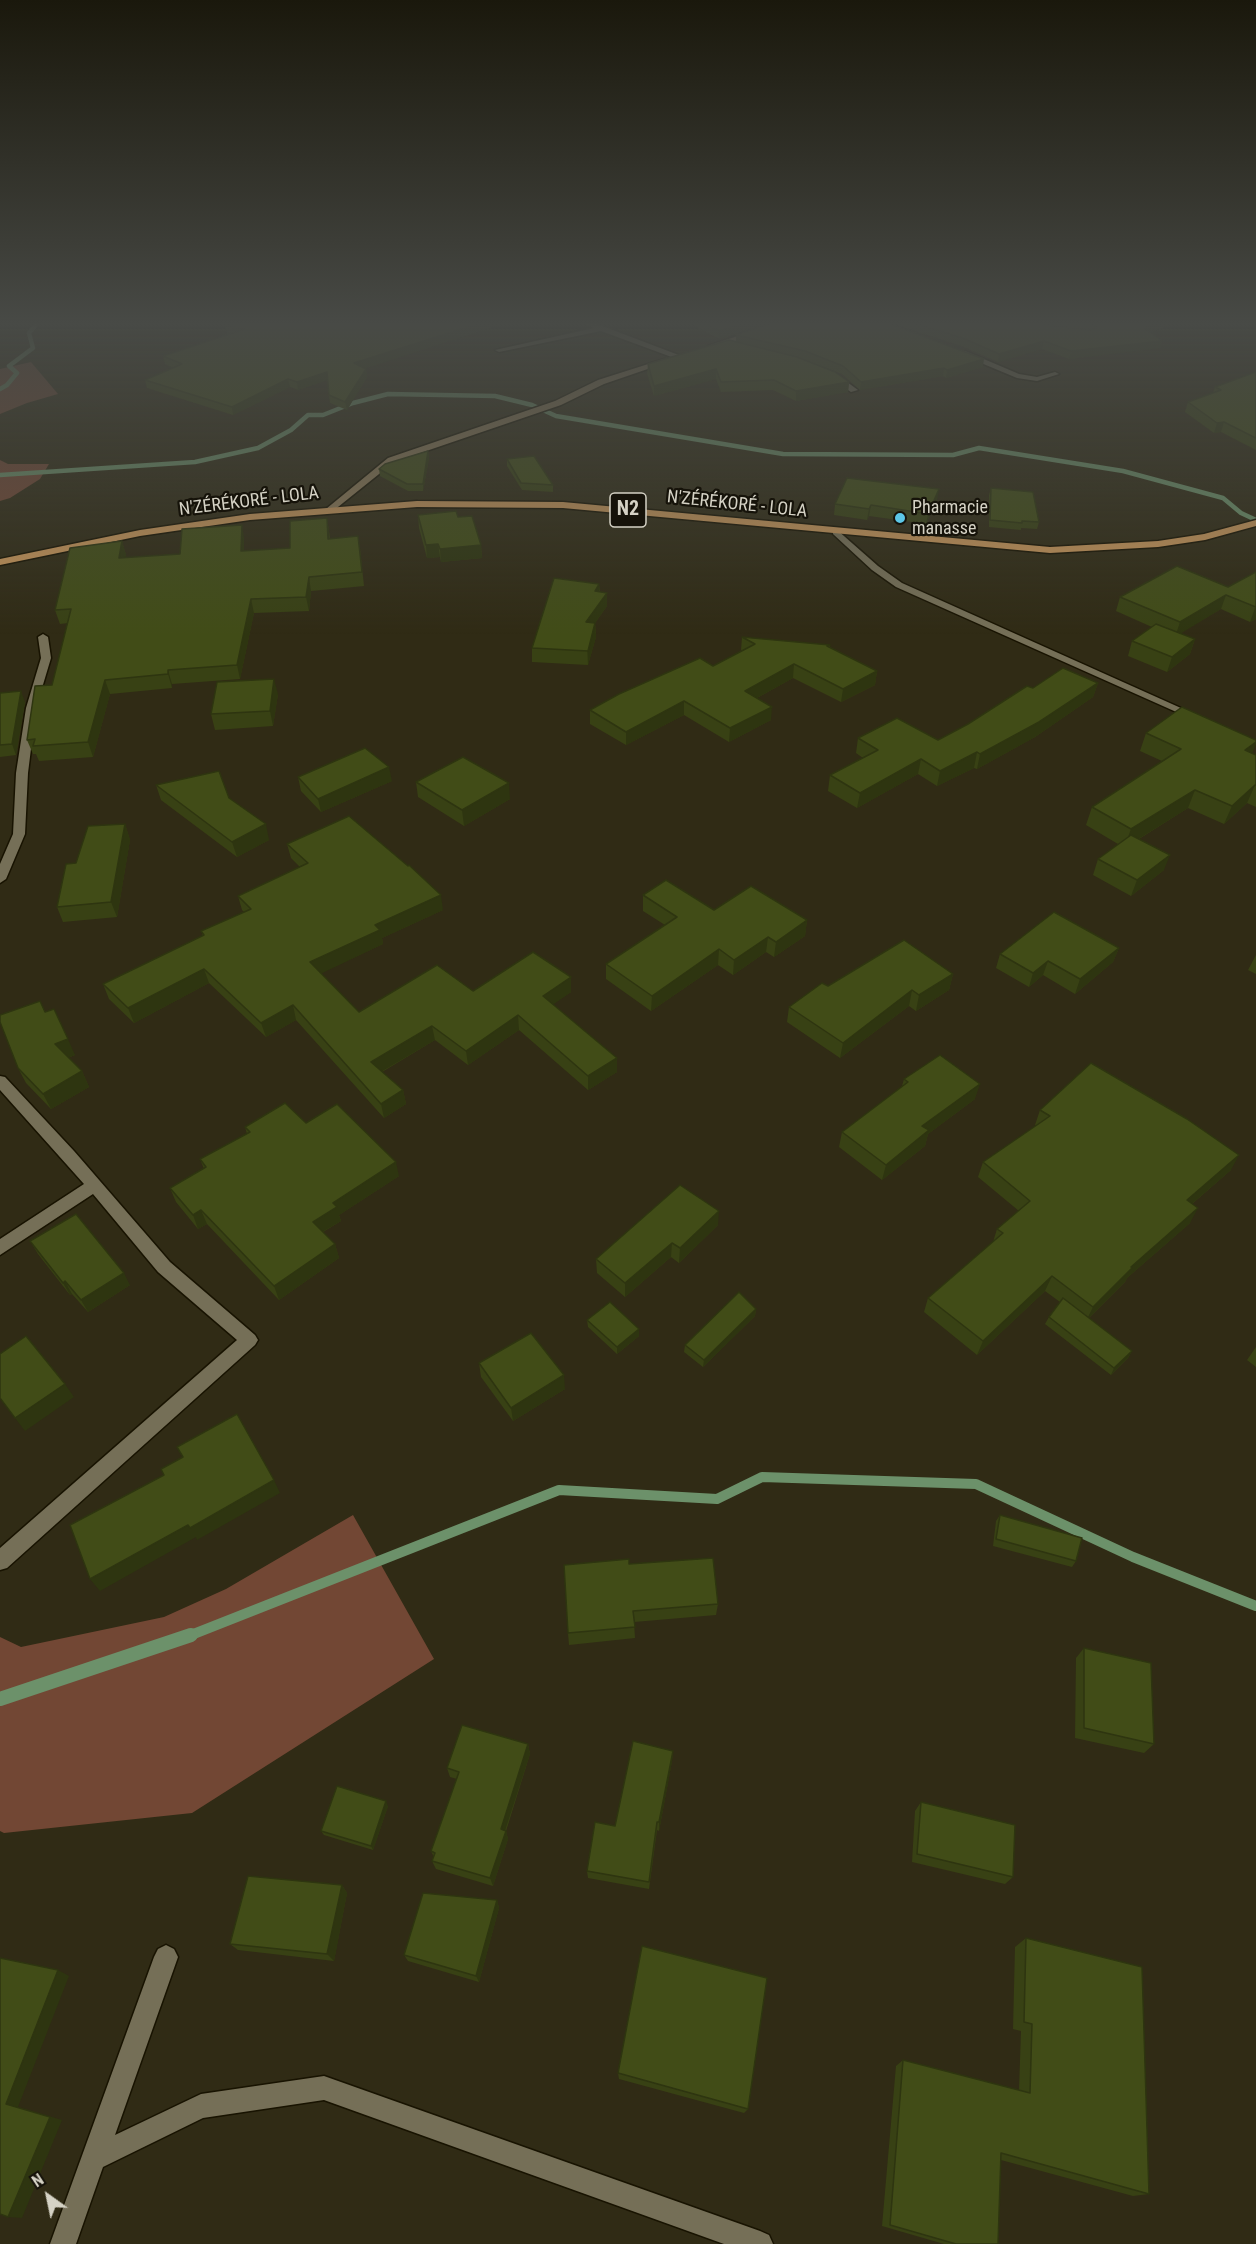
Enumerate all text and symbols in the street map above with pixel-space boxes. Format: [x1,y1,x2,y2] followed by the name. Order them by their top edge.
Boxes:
[178,483,320,521] street label: N'ZÉRÉKORÉ - LOLA
[666,487,808,523] street label: N'ZÉRÉKORÉ - LOLA
[610,493,646,527] road number: N2
[912,497,988,540] place label: Pharmacie manasse
[893,511,907,525] marker: Pharmacie manasse
[18,2166,78,2226] north arrow
[29,2170,47,2191] text: N

